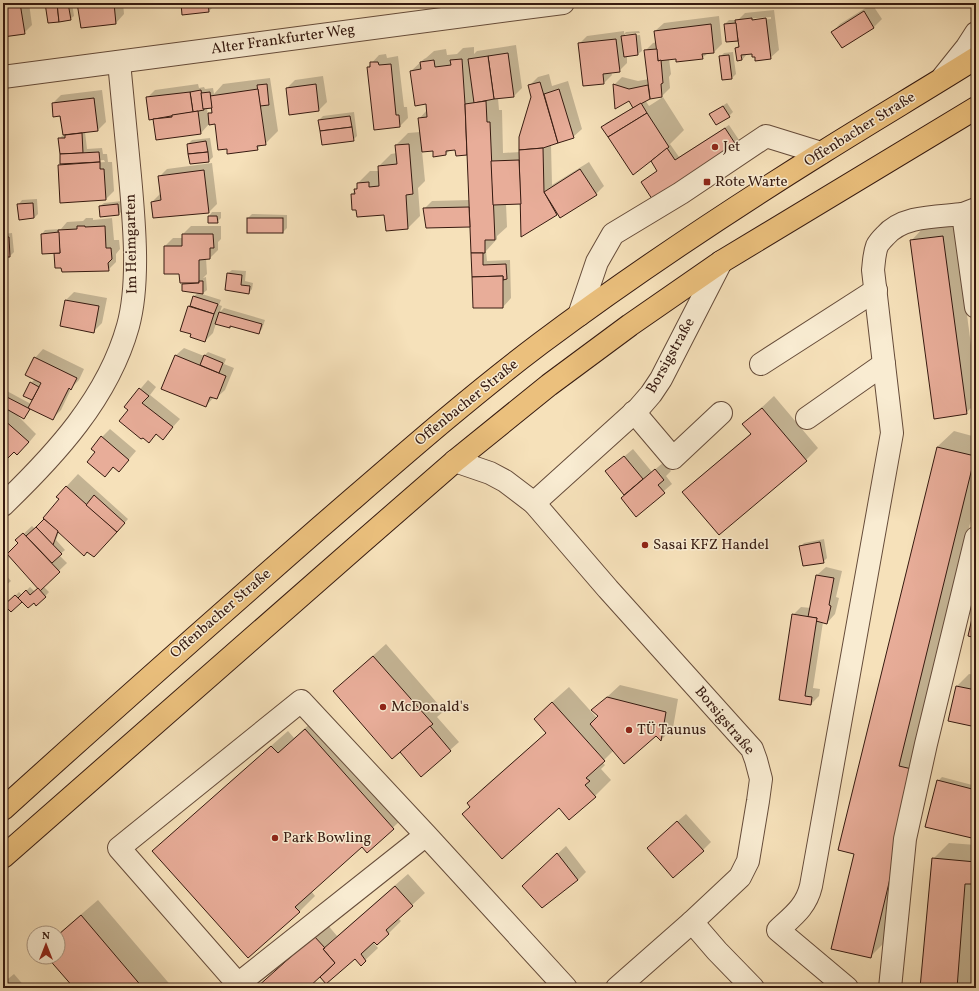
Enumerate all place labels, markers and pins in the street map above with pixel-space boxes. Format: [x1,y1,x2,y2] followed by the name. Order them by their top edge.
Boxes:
[723,137,740,158] place label: Jet
[710,142,720,152] marker: Jet
[715,172,788,193] place label: Rote Warte
[702,177,712,187] marker: Rote Warte
[653,535,769,556] place label: Sasai KFZ Handel
[640,540,650,550] marker: Sasai KFZ Handel
[391,697,469,718] place label: McDonald's
[378,702,388,712] marker: McDonald's
[637,720,706,741] place label: TÜ Taunus
[624,725,634,735] marker: TÜ Taunus
[283,828,371,849] place label: Park Bowling
[270,833,280,843] marker: Park Bowling

